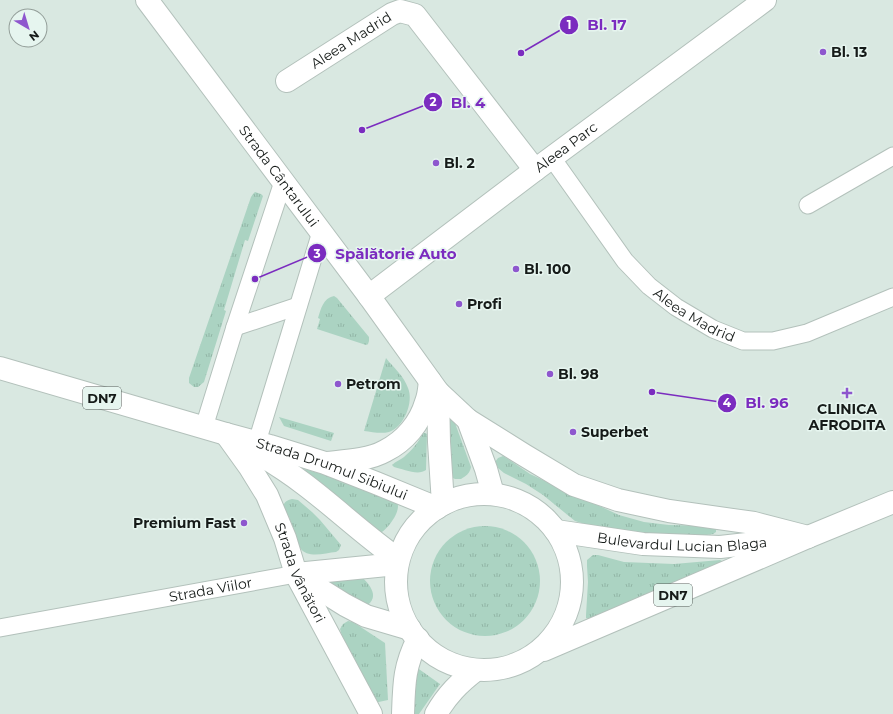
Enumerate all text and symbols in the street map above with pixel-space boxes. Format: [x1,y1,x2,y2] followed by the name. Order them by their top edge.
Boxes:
[8,8,48,48] north arrow
[307,8,395,73] street label: Aleea Madrid
[559,11,635,38] callout: Bl. 17
[587,15,627,34] text: Bl. 17
[567,17,571,32] text: 1
[26,28,42,44] text: N
[831,43,867,61] place label: Bl. 13
[818,47,828,57] marker: Bl. 13
[423,89,493,116] callout: Bl. 4
[451,93,486,112] text: Bl. 4
[429,94,437,109] text: 2
[531,118,601,176] street label: Aleea Parc
[235,122,323,230] street label: Strada Cântarului
[444,154,475,172] place label: Bl. 2
[431,158,441,168] marker: Bl. 2
[307,240,465,267] callout: Spălătorie Auto
[335,244,457,263] text: Spălătorie Auto
[312,246,321,261] text: 3
[524,260,571,278] place label: Bl. 100
[511,264,521,274] marker: Bl. 100
[650,284,738,346] street label: Aleea Madrid
[467,295,502,313] place label: Profi
[454,299,464,309] marker: Profi
[558,365,599,383] place label: Bl. 98
[545,369,555,379] marker: Bl. 98
[346,375,401,393] place label: Petrom
[333,379,343,389] marker: Petrom
[83,387,121,409] road number: DN7
[841,387,853,399] marker: CLINICA AFRODITA
[717,390,796,417] callout: Bl. 96
[745,393,789,412] text: Bl. 96
[723,395,732,410] text: 4
[808,400,886,434] place label: CLINICA AFRODITA
[581,423,649,441] place label: Superbet
[568,427,578,437] marker: Superbet
[254,434,410,504] street label: Strada Drumul Sibiului
[133,514,236,532] place label: Premium Fast
[239,518,249,528] marker: Premium Fast
[271,520,329,626] street label: Strada Vânători
[596,528,768,556] street label: Bulevardul Lucian Blaga
[167,573,254,606] street label: Strada Viilor
[654,584,692,606] road number: DN7

